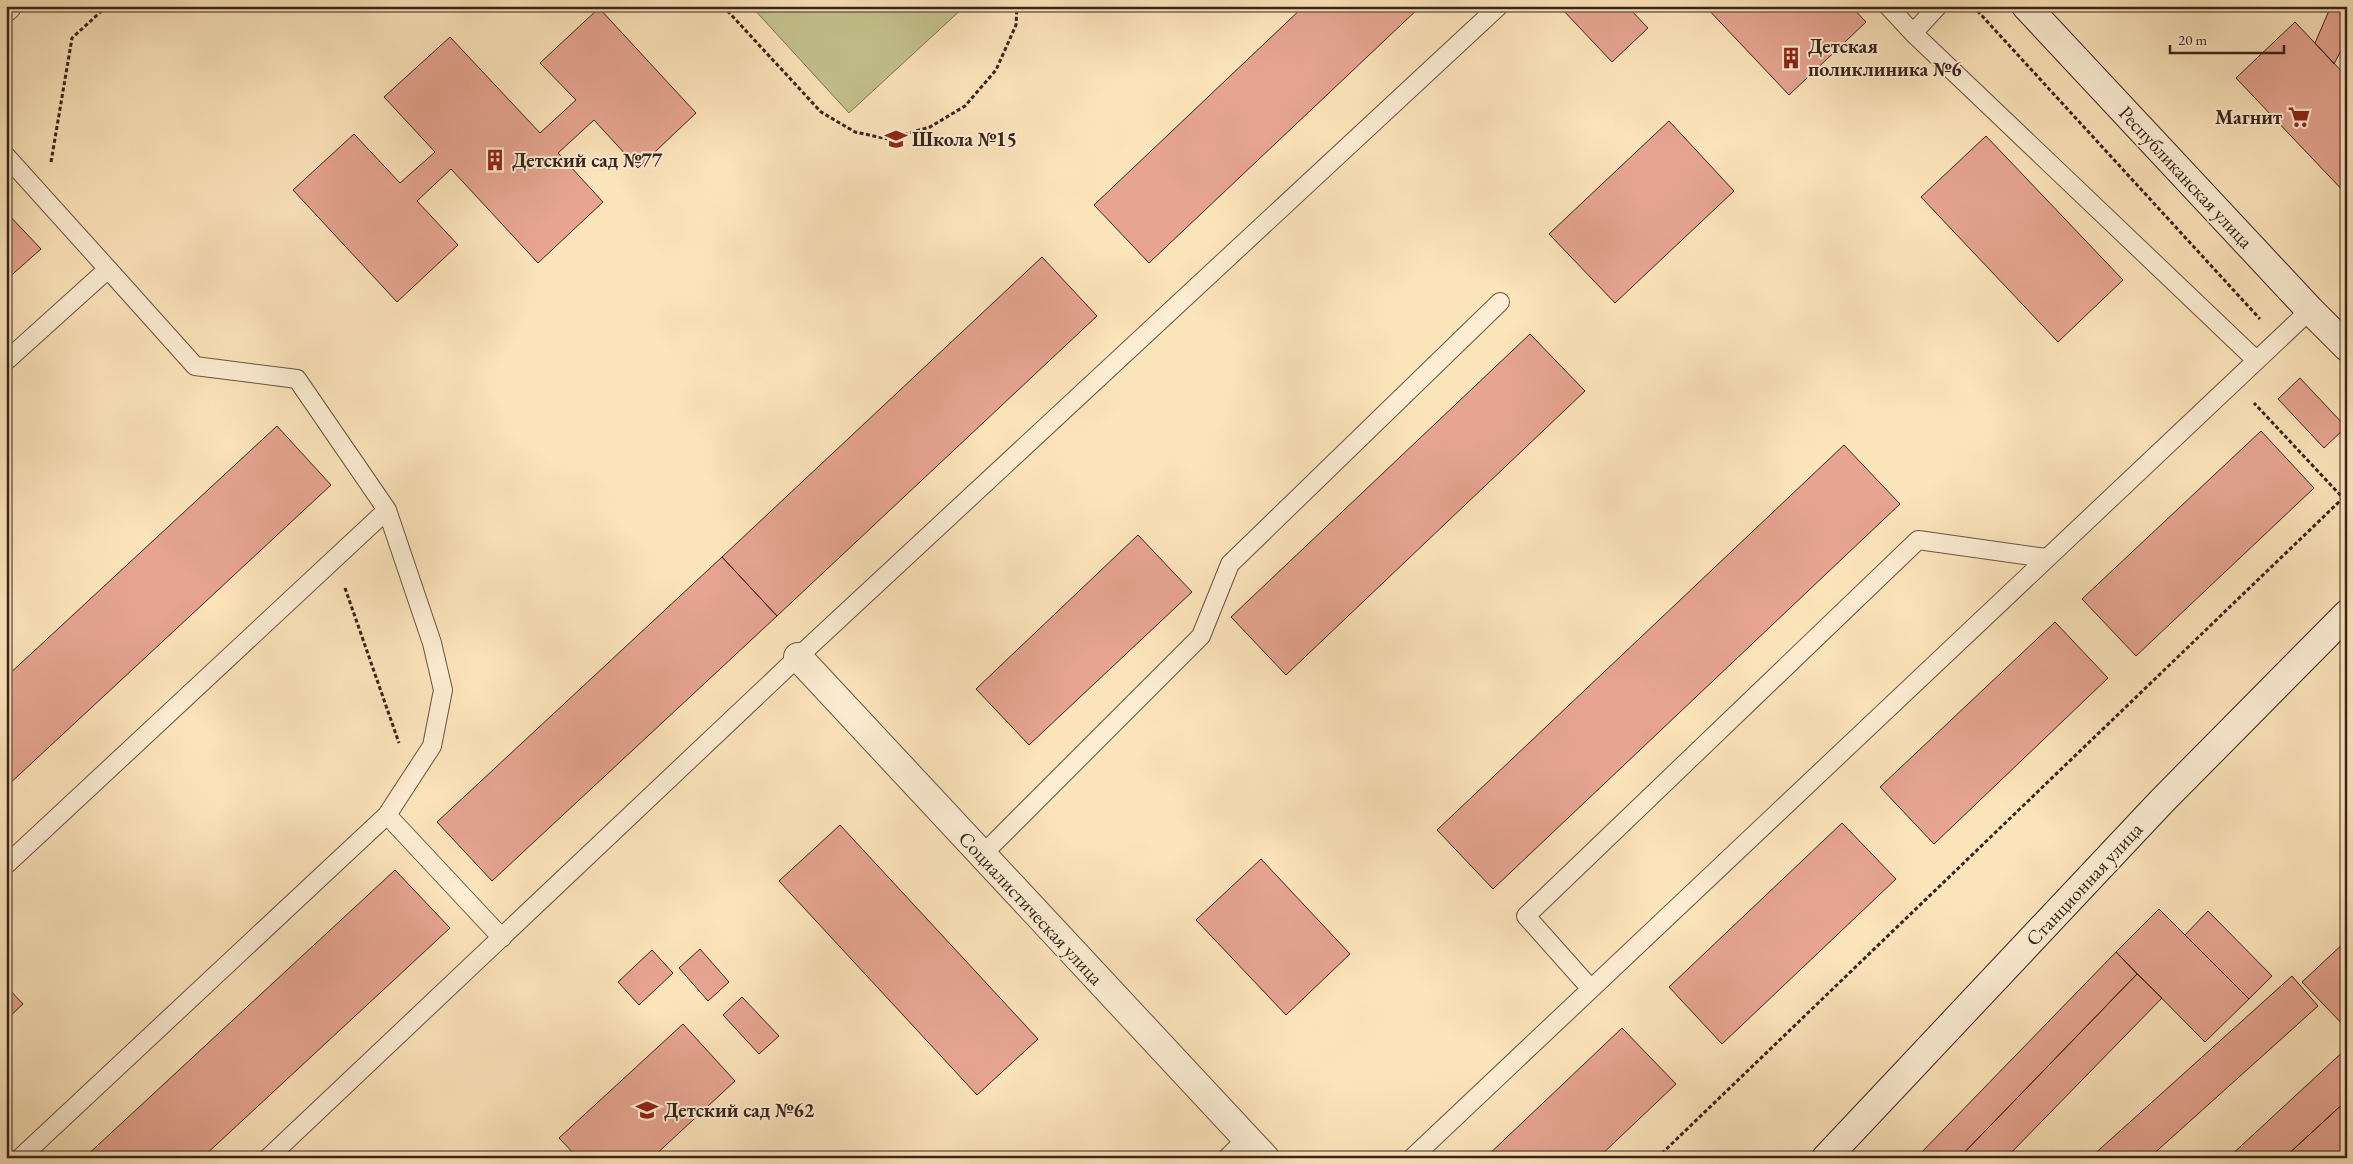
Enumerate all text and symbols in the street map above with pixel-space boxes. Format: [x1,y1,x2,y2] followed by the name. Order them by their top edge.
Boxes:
[2170,22,2284,54] scale bar
[2178,30,2207,49] text: 20 m
[1808,33,1962,82] place label: Детская поликлиника №6
[1778,45,1804,71] building icon: Детская поликлиника №6
[2113,100,2259,254] street label: Республиканская улица
[2215,104,2282,130] place label: Магнит
[2286,104,2312,130] supermarket icon: Магнит
[883,126,909,152] school or university icon: Школа №15
[912,126,1017,152] place label: Школа №15
[482,147,508,173] building icon: Детский сад №77
[512,147,663,173] place label: Детский сад №77
[2020,817,2148,951] street label: Станционная улица
[953,826,1109,990] street label: Социалистическая улица
[634,1097,660,1123] school or university icon: Детский сад №62
[664,1097,815,1123] place label: Детский сад №62

